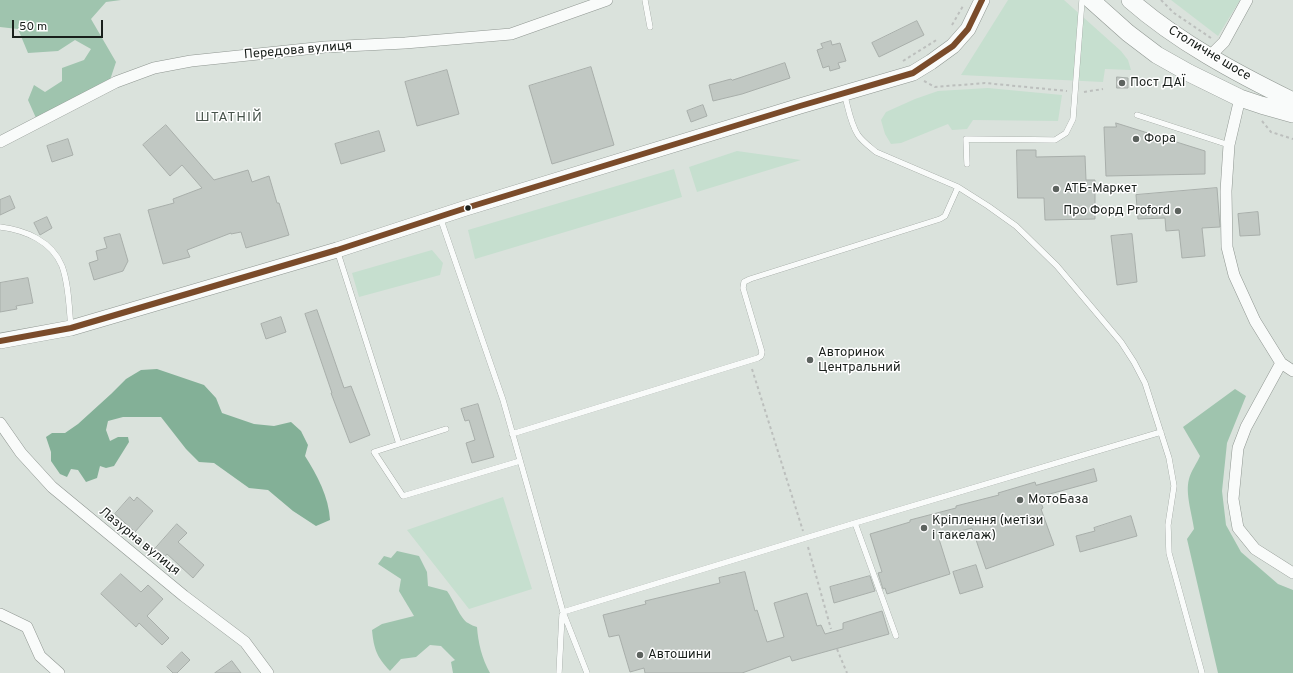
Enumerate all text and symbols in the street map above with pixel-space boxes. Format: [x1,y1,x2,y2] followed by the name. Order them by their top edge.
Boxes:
[14,12,105,38] scale bar
[19,19,47,35] text: 50 m
[1165,23,1253,85] street label: Столичне шосе
[243,39,353,63] street label: Передова вулиця
[1130,75,1185,91] place label: Пост ДАЇ
[1117,78,1127,88] marker: Пост ДАЇ
[195,110,263,126] district label: ШТАТНІЙ
[1144,131,1176,147] place label: Фора
[1131,134,1141,144] marker: Фора
[1064,181,1137,197] place label: АТБ-Маркет
[1051,184,1061,194] marker: АТБ-Маркет
[463,203,473,213] unlabelled marker
[1063,203,1170,219] place label: Про Форд Proford
[1173,206,1183,216] marker: Про Форд Proford
[818,345,901,376] place label: Авторинок Центральний
[805,355,815,365] marker: Авторинок Центральний
[1028,492,1088,508] place label: МотоБаза
[1015,495,1025,505] marker: МотоБаза
[95,504,183,580] street label: Лазурна вулиця
[932,513,1044,544] place label: Кріплення (метізи і такелаж)
[919,523,929,533] marker: Кріплення (метізи і такелаж)
[648,647,711,663] place label: Автошини
[635,650,645,660] marker: Автошини

